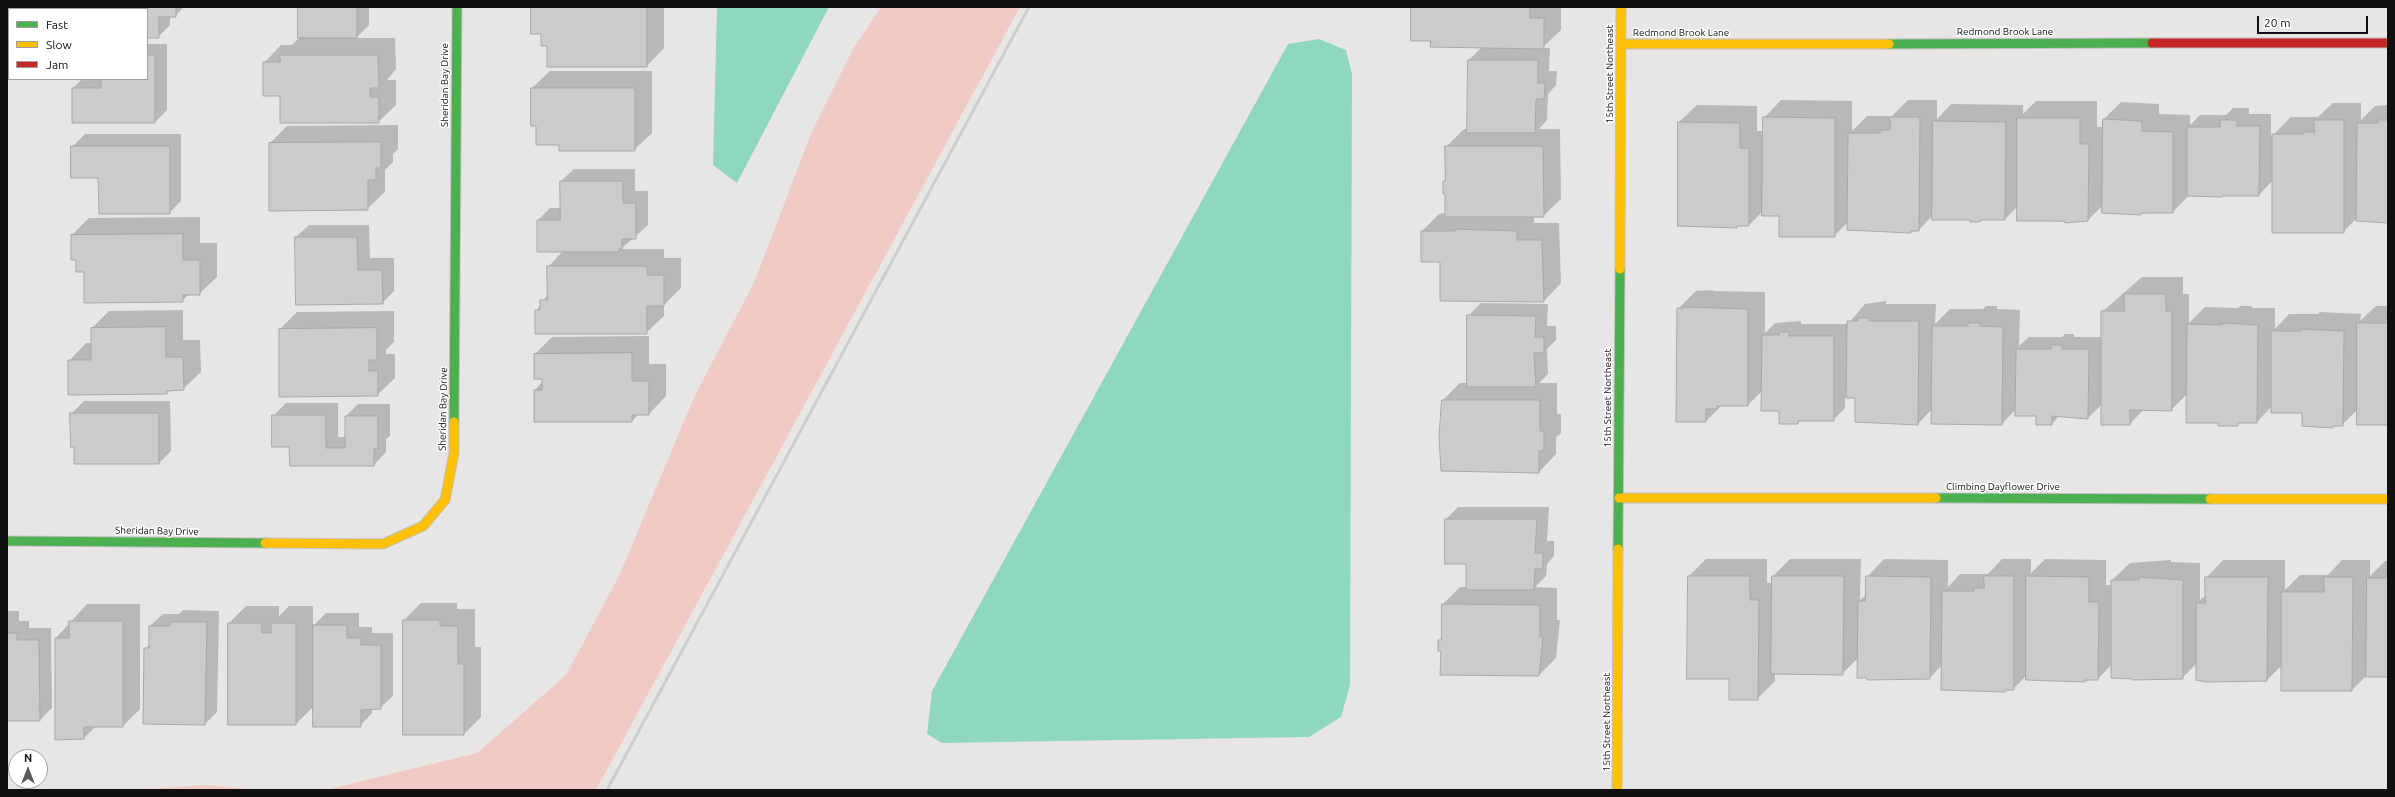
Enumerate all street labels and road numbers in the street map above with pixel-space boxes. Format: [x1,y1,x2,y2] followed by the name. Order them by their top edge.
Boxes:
[1604,25,1616,123] street label: 15th Street Northeast
[1957,26,2053,38] street label: Redmond Brook Lane
[1633,27,1729,39] street label: Redmond Brook Lane
[439,43,451,127] street label: Sheridan Bay Drive
[1602,349,1614,447] street label: 15th Street Northeast
[436,367,450,451] street label: Sheridan Bay Drive
[1946,481,2060,493] street label: Climbing Dayflower Drive
[115,524,199,538] street label: Sheridan Bay Drive
[1601,673,1613,771] street label: 15th Street Northeast

